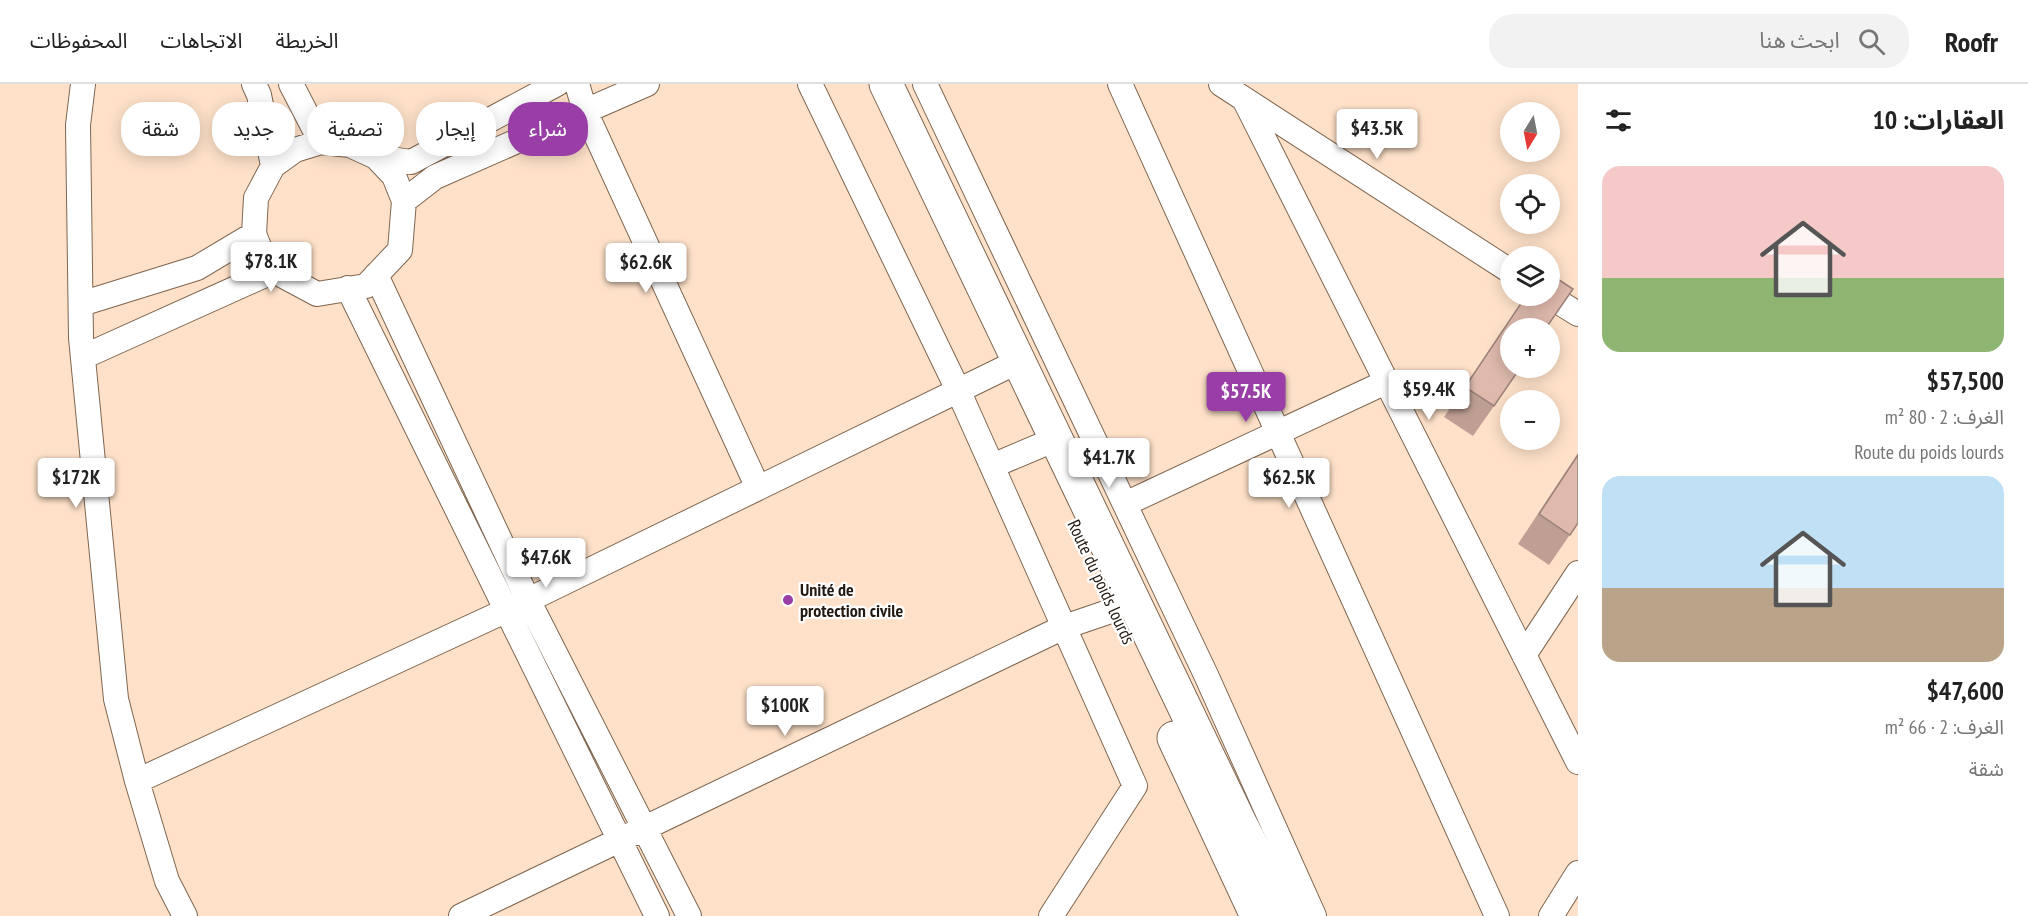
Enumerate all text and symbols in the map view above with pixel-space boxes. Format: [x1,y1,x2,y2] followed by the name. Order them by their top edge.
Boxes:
[1489,14,1909,68] search box
[1945,23,1998,60] text: Roofr
[1855,25,1888,58] icon: search
[1759,26,1840,54] text: ابحث هنا
[30,27,127,54] text: المحفوظات
[160,27,242,54] text: الاتجاهات
[275,27,338,54] text: الخريطة
[121,102,200,156] chip: شقة
[212,102,295,156] chip: جديد
[307,102,404,156] chip: تصفية
[416,102,496,156] chip: إيجار
[508,102,588,156] chip: شراء
[1500,102,1560,162] north arrow
[1500,102,1560,450] map controls
[1872,103,2004,136] text: العقارات: 10
[1602,104,1635,137] icon: filters
[1328,109,1426,160] pin: $43.5K
[1351,115,1403,141] text: $43.5K
[1500,174,1560,234] button: locate
[1749,205,1857,313] icon: home
[222,242,320,293] pin: $78.1K
[597,243,695,294] pin: $62.6K
[1500,246,1560,306] button: layers
[245,248,297,274] text: $78.1K
[620,249,672,275] text: $62.6K
[1500,318,1560,378] button: +
[1926,364,2004,397] text: $57,500
[1380,370,1478,421] pin: $59.4K
[1197,372,1295,423] pin: $57.5K
[1403,376,1455,402] text: $59.4K
[1221,378,1271,404] text: $57.5K
[1500,390,1560,450] button: −
[1885,404,2004,430] text: الغرف: 2 · 80 m²
[1060,438,1158,489] pin: $41.7K
[1854,439,2004,465] text: Route du poids lourds
[1083,444,1135,470] text: $41.7K
[34,458,118,509] pin: $172K
[1240,458,1338,509] pin: $62.5K
[52,464,100,490] text: $172K
[1263,464,1315,490] text: $62.5K
[1749,515,1857,623] icon: home
[1063,516,1140,648] street label: Route du poids lourds
[497,538,595,589] pin: $47.6K
[521,544,571,570] text: $47.6K
[800,578,904,622] place label: Unité de protection civile
[781,593,795,607] marker: Unité de protection civile
[1926,674,2004,707] text: $47,600
[743,686,827,737] pin: $100K
[761,692,809,718] text: $100K
[1885,714,2004,740] text: الغرف: 2 · 66 m²
[1969,756,2004,782] text: شقة

